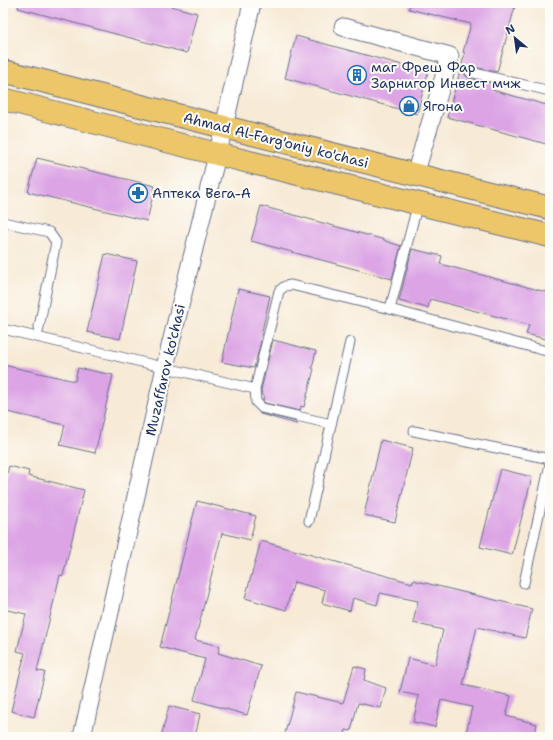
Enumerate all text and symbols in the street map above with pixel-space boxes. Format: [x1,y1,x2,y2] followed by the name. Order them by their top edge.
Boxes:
[495,18,535,58] north arrow
[503,21,518,38] text: N
[371,58,521,92] place label: маг Фреш Фар Зарнигор Инвест мчж
[346,64,368,86] building icon: маг Фреш Фар Зарнигор Инвест мчж
[398,95,420,117] shop icon: Ягона
[423,97,463,115] place label: Ягона
[181,108,371,172] street label: Ahmad Al-Farg'oniy ko'chasi
[127,182,149,204] pharmacy icon: Аптека Вега-А
[152,184,251,202] place label: Аптека Вега-А
[141,302,189,438] street label: Muzaffarov ko'chasi

